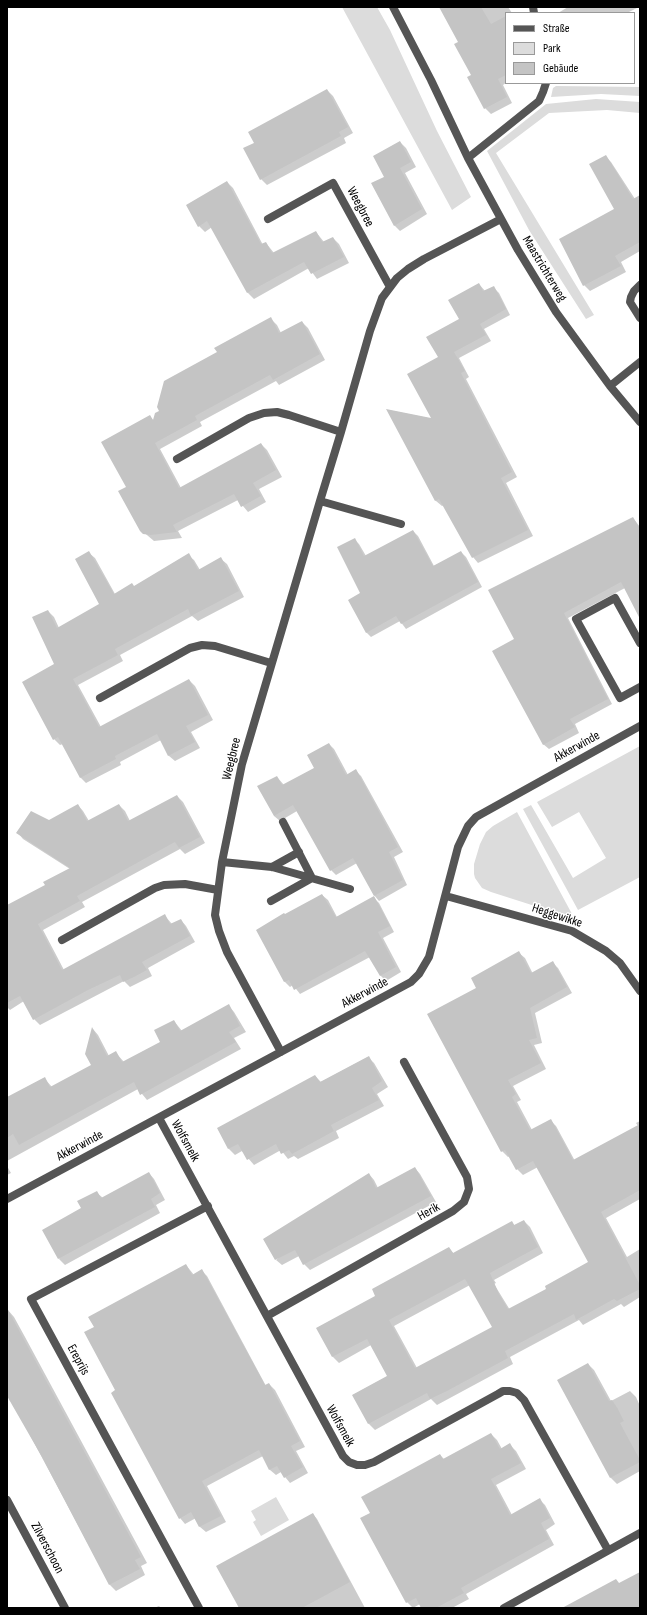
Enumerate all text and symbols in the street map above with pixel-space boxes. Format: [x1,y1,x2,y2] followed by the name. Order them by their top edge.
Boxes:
[505,12,635,84] legend
[543,21,570,36] text: Straße
[543,41,561,56] text: Park
[543,61,578,76] text: Gebäude
[343,184,377,230] street label: Weegbree
[518,233,570,305] street label: Maastrichterweg
[551,728,603,766] street label: Akkerwinde
[219,736,245,782] street label: Weegbree
[530,901,584,931] street label: Heggewikke
[339,974,391,1012] street label: Akkerwinde
[167,1117,203,1165] street label: Wolfsmelk
[54,1127,106,1165] street label: Akkerwinde
[415,1200,443,1224] street label: Herik
[63,1342,93,1378] street label: Ereprijs
[322,1402,358,1450] street label: Wolfsmelk
[27,1520,67,1576] street label: Zilverschoon

